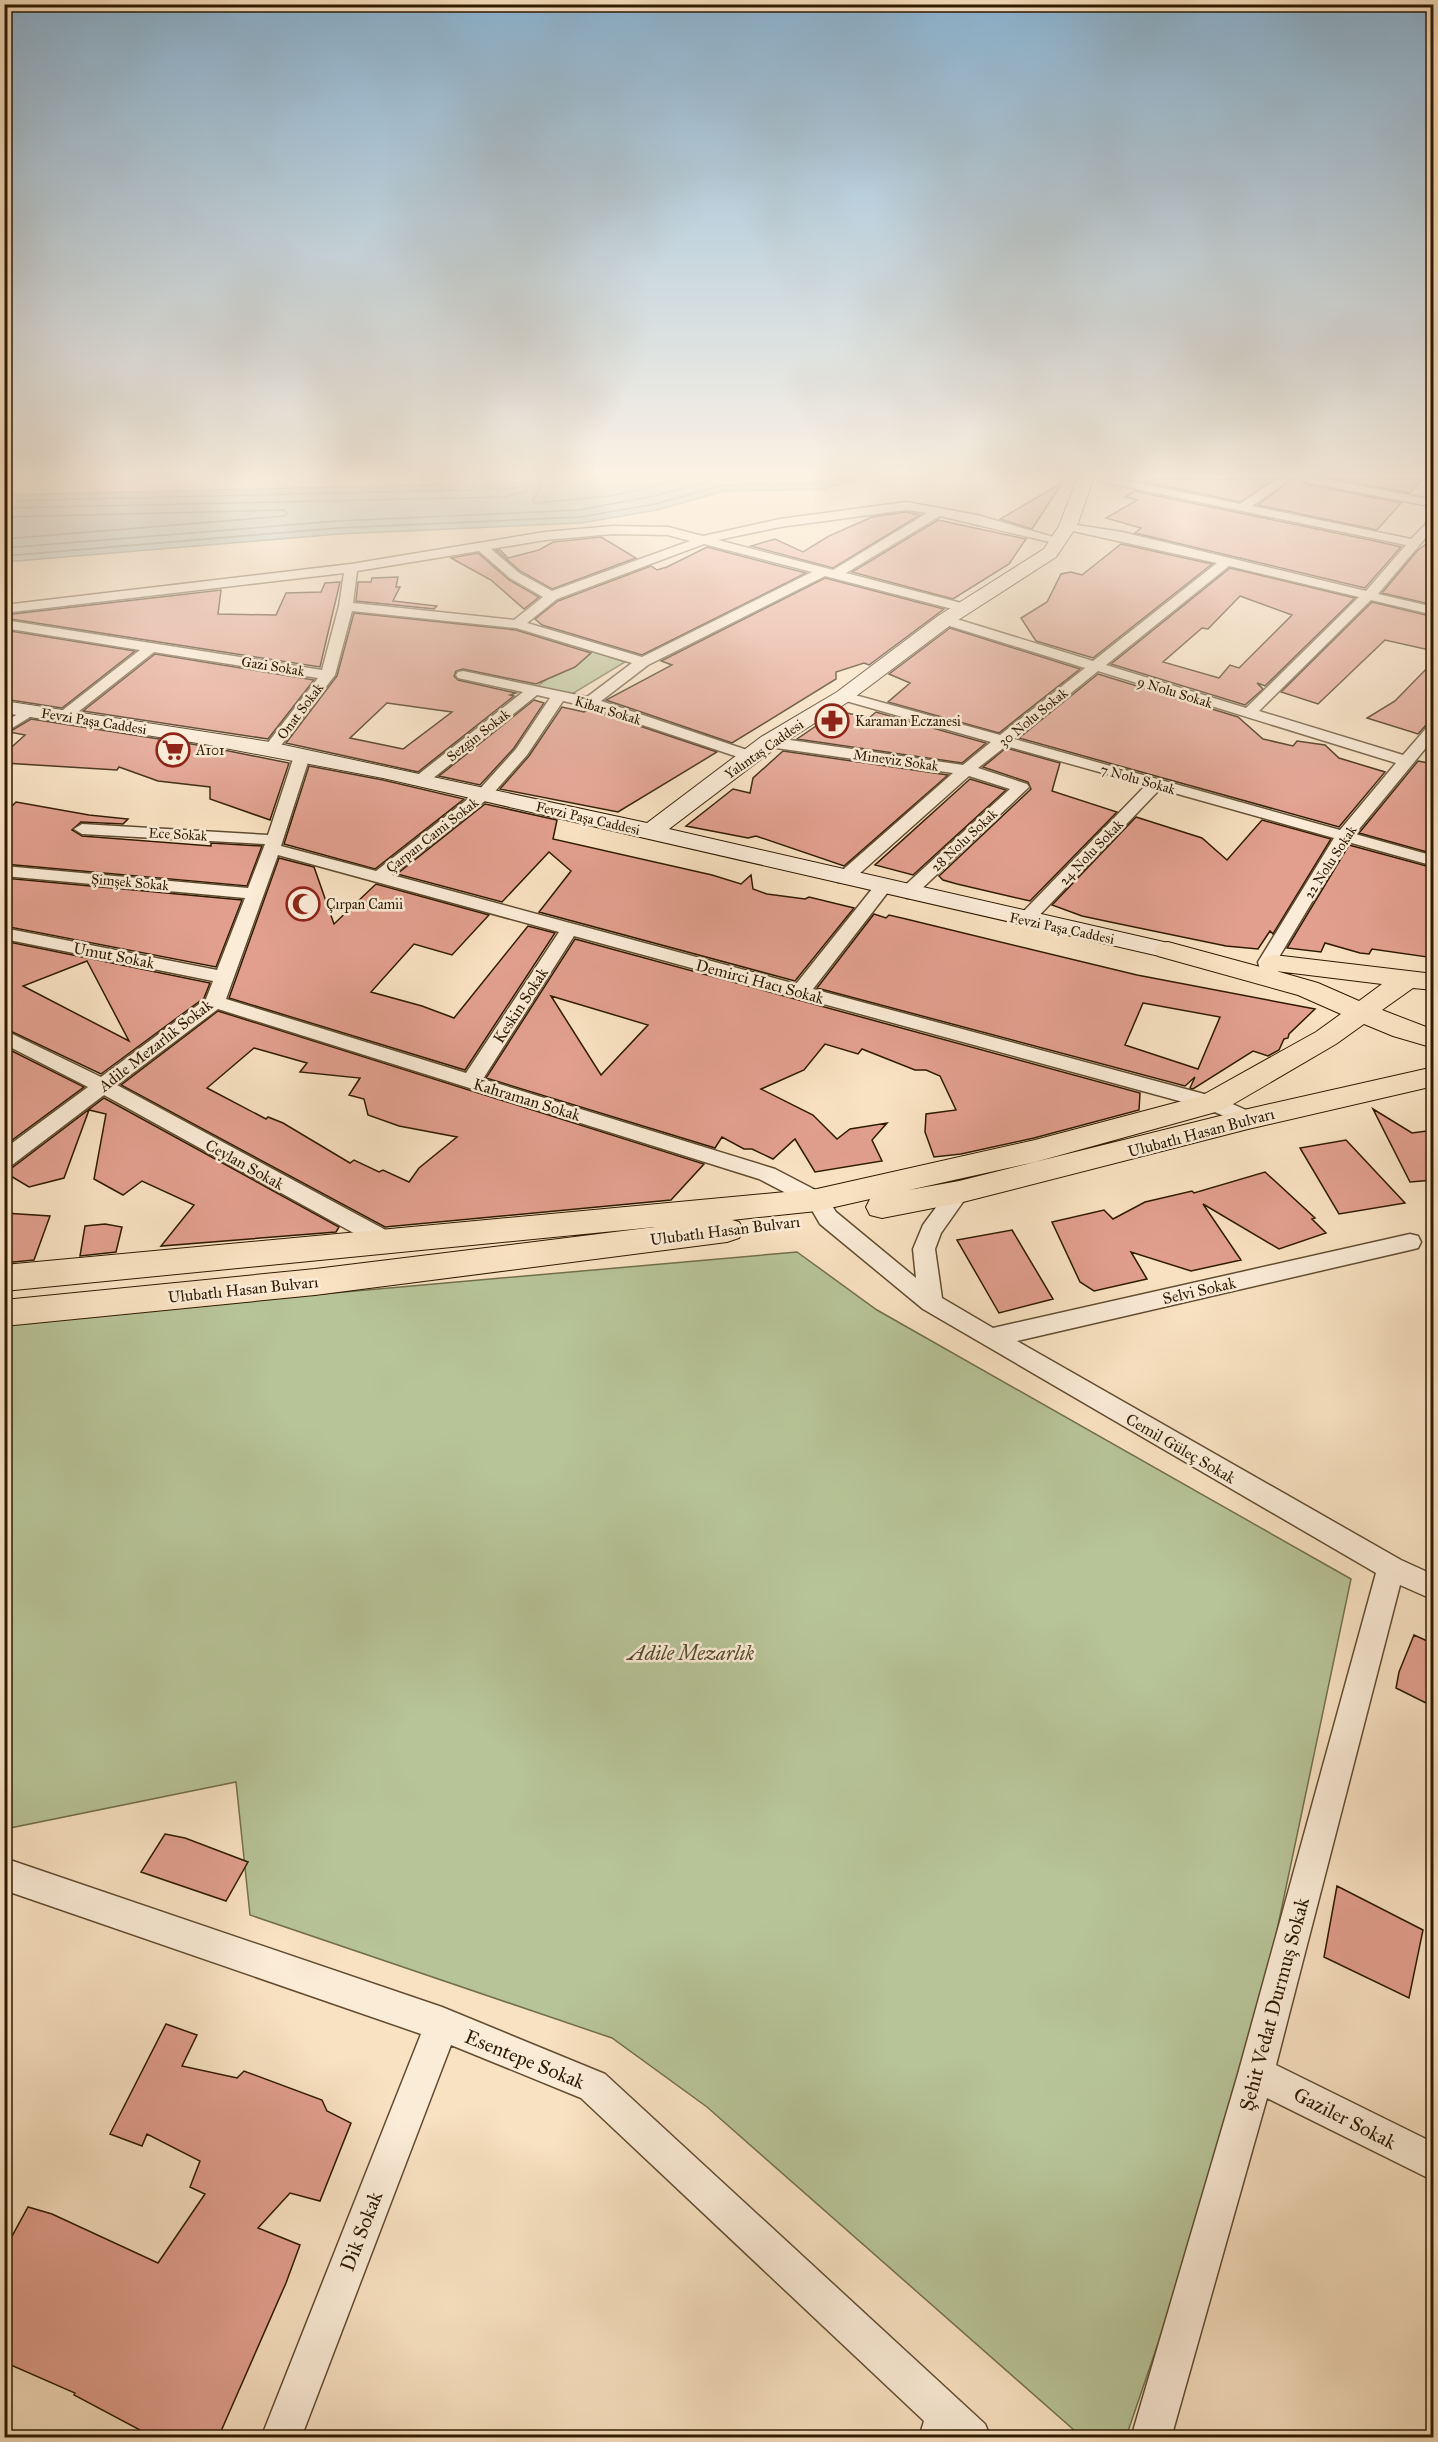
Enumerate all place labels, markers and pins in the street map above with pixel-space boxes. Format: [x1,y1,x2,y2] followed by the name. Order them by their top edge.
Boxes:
[814,703,850,739] pharmacy icon: Karaman Eczanesi
[855,713,961,730] place label: Karaman Eczanesi
[155,732,191,768] supermarket icon: A101
[195,742,225,759] place label: A101
[285,886,321,922] mosque icon: Çırpan Camii
[326,896,403,913] place label: Çırpan Camii

